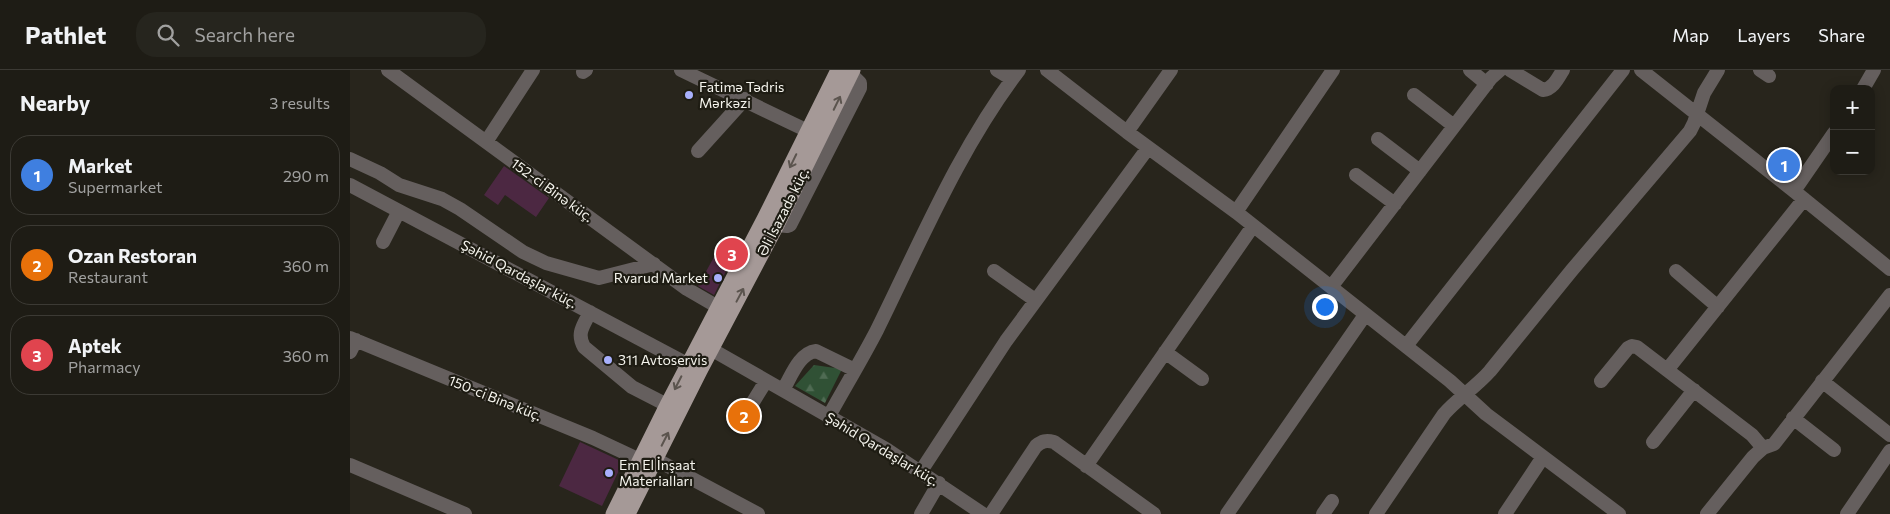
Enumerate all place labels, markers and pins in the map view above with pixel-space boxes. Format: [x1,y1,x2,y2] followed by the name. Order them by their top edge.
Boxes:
[699,78,785,111] place label: Fatimə Tədris Mərkəzi
[683,89,695,101] marker: Fatimə Tədris Mərkəzi
[1768,146,1800,184] pin: 1
[716,235,748,273] pin: 3
[614,269,708,286] place label: Rvarud Market
[712,272,724,284] marker: Rvarud Market
[618,351,707,368] place label: 311 Avtoservis
[602,354,614,366] marker: 311 Avtoservis
[728,397,760,435] pin: 2
[619,456,696,489] place label: Em El İnşaat Materialları
[603,467,615,479] marker: Em El İnşaat Materialları

